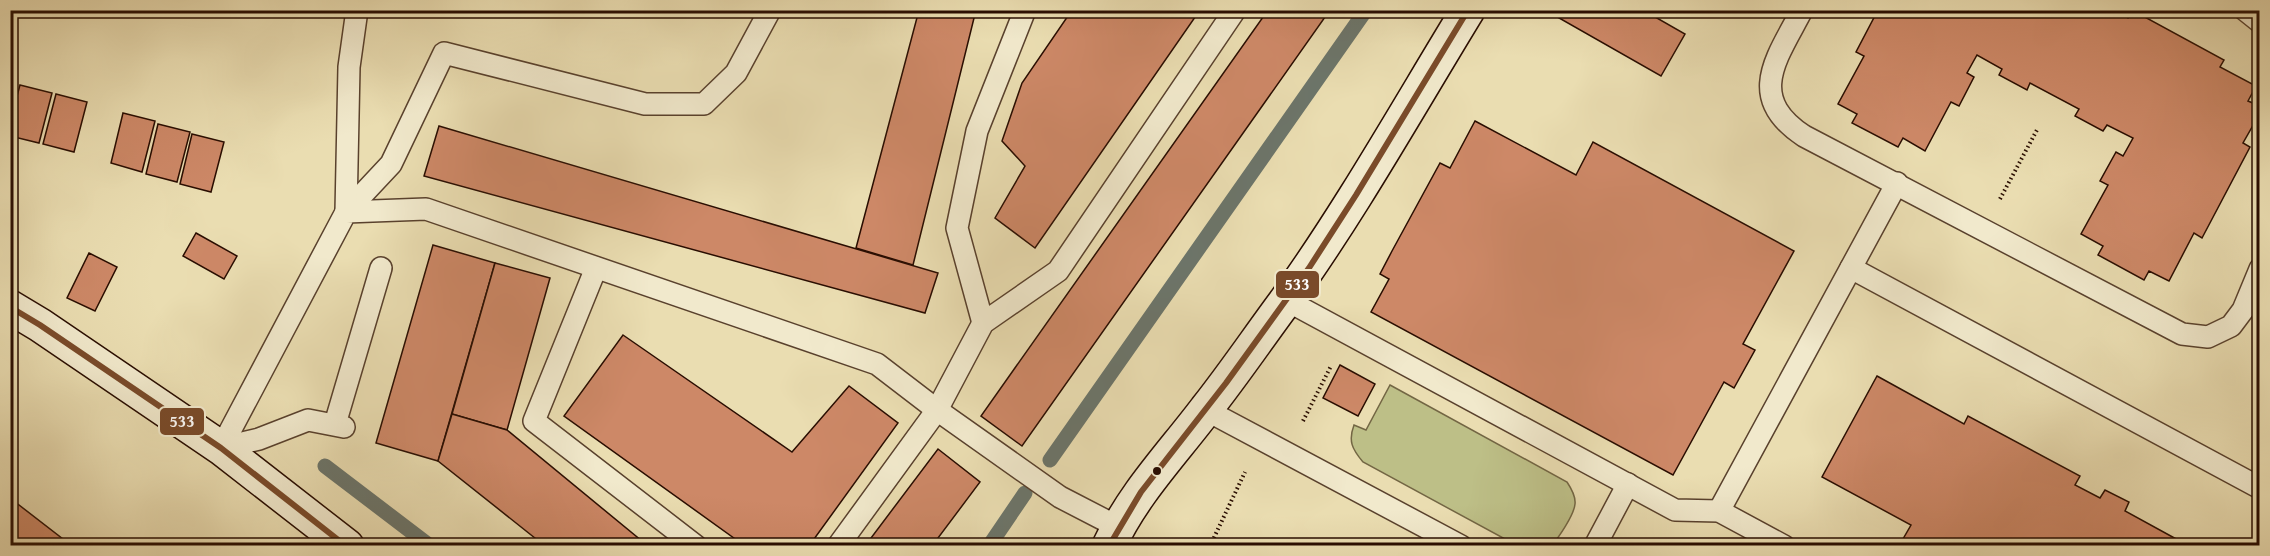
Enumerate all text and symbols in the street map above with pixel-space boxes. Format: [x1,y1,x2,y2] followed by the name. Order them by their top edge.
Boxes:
[1275,270,1320,299] line badge: 533
[1285,272,1309,296] text: 533
[159,407,205,436] line badge: 533
[170,409,194,433] text: 533
[1151,465,1163,477] unlabelled marker

